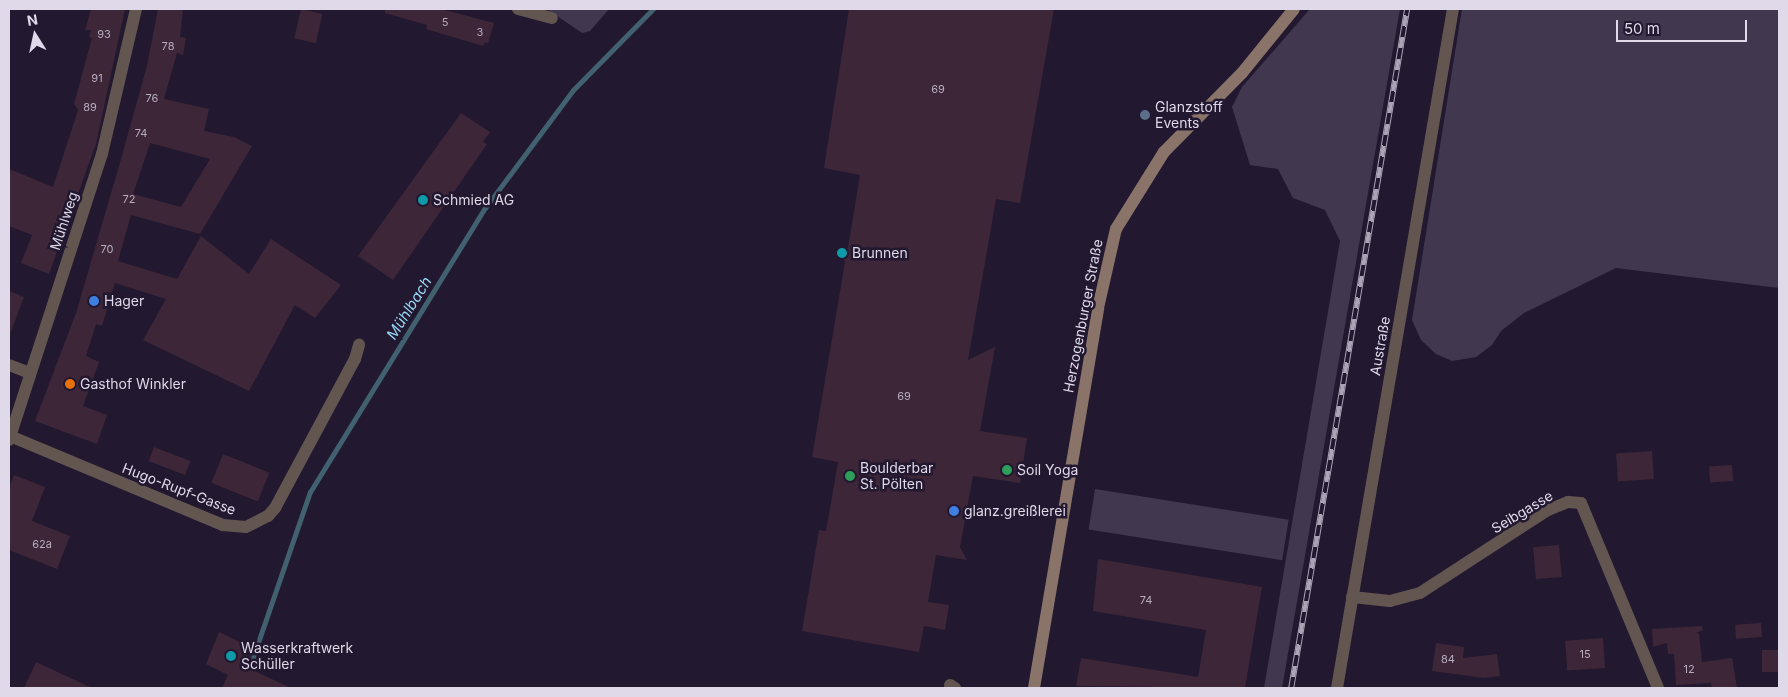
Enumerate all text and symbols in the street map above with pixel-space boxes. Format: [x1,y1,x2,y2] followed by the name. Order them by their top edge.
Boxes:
[10,10,60,60] north arrow
[26,10,39,29] text: N
[1618,10,1749,42] scale bar
[442,15,448,29] house number: 5
[1624,19,1660,38] text: 50 m
[477,25,483,39] house number: 3
[97,27,111,41] house number: 93
[162,39,174,53] house number: 78
[91,71,103,85] house number: 91
[931,82,945,96] house number: 69
[146,91,158,105] house number: 76
[1155,99,1223,132] place label: Glanzstoff Events
[83,100,97,114] house number: 89
[1139,109,1151,121] marker: Glanzstoff Events
[135,126,147,140] house number: 74
[47,190,81,252] street label: Mühlweg
[123,192,135,206] house number: 72
[433,192,514,208] place label: Schmied AG
[417,194,429,206] marker: Schmied AG
[1060,238,1106,394] street label: Herzogenburger Straße
[101,242,113,256] house number: 70
[852,245,908,261] place label: Brunnen
[836,247,848,259] marker: Brunnen
[383,273,435,343] water label: Mühlbach
[104,293,144,309] place label: Hager
[88,295,100,307] marker: Hager
[1367,315,1393,377] street label: Austraße
[80,376,186,392] place label: Gasthof Winkler
[64,378,76,390] marker: Gasthof Winkler
[897,389,911,403] house number: 69
[120,460,238,518] street label: Hugo-Rupf-Gasse
[860,460,933,492] place label: Boulderbar St. Pölten
[1017,462,1078,478] place label: Soil Yoga
[1001,464,1013,476] marker: Soil Yoga
[844,470,856,482] marker: Boulderbar St. Pölten
[1488,487,1556,537] street label: Seibgasse
[964,503,1066,519] place label: glanz.greißlerei
[948,505,960,517] marker: glanz.greißlerei
[32,537,52,551] house number: 62a
[1140,593,1152,607] house number: 74
[241,640,353,672] place label: Wasserkraftwerk Schüller
[1579,647,1591,661] house number: 15
[225,650,237,662] marker: Wasserkraftwerk Schüller
[1441,652,1455,666] house number: 84
[1683,662,1695,676] house number: 12

